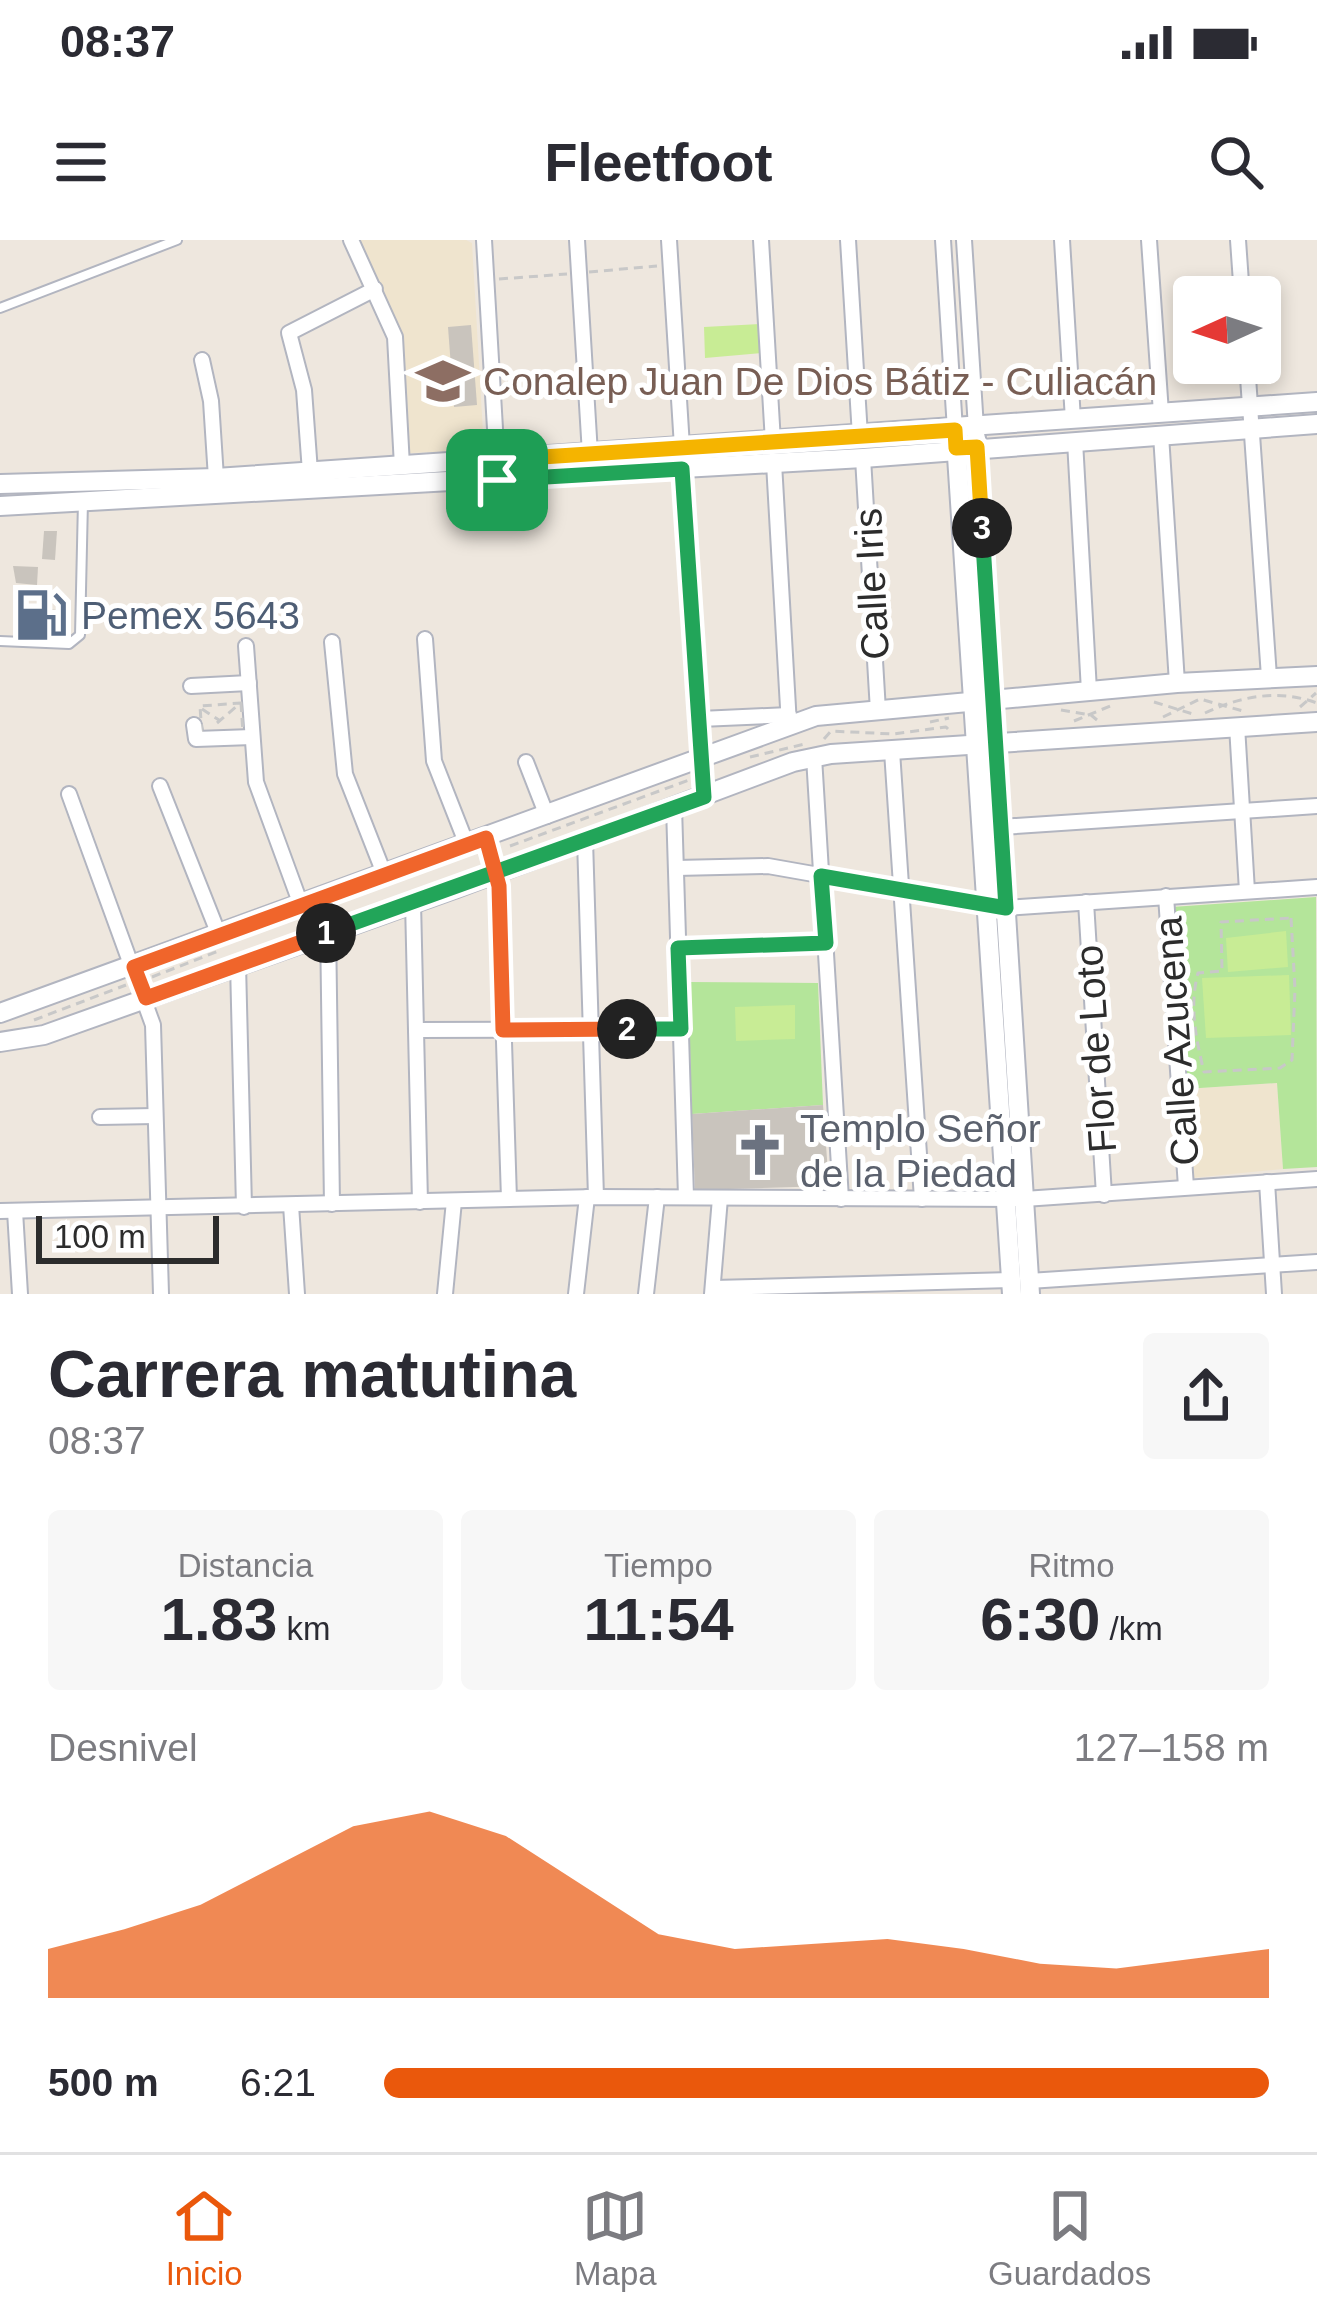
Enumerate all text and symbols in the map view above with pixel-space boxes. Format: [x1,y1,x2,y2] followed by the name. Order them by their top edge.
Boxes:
[60,16,175,67] text: 08:37
[48,129,114,195] icon: menu
[1203,129,1269,195] icon: search
[545,132,772,192] text: Fleetfoot
[1173,276,1281,384] north arrow
[1173,276,1281,384] map controls
[414,352,472,410] school or university icon: Conalep Juan De Dios Bátiz - Culiacán
[483,360,1157,403] place label: Conalep Juan De Dios Bátiz - Culiacán
[446,429,548,531] pin
[464,447,530,513] icon: arrive
[952,498,1012,558] pin: 3
[846,507,897,661] street label: Calle Iris
[973,509,991,546] text: 3
[12,586,70,644] fuel station icon: Pemex 5643
[81,594,300,637] place label: Pemex 5643
[296,903,356,963] pin: 1
[317,914,335,951] text: 1
[1146,915,1207,1167] street label: Calle Azucena
[1067,944,1124,1154] street label: Flor de Loto
[597,999,657,1059] pin: 2
[618,1010,636,1047] text: 2
[800,1107,1041,1195] place label: Templo Señor de la Piedad
[731,1121,789,1179] church icon: Templo Señor de la Piedad
[36,1210,219,1263] scale bar
[54,1218,146,1255] text: 100 m
[1143,1333,1269,1459] button: share
[48,1337,576,1411] text: Carrera matutina
[48,1419,146,1462] text: 08:37
[178,1547,313,1584] text: Distancia
[604,1547,713,1584] text: Tiempo
[1028,1547,1115,1584] text: Ritmo
[161,1586,277,1653] text: 1.83
[583,1586,734,1653] text: 11:54
[980,1586,1100,1653] text: 6:30
[277,1610,330,1647] text: km
[1100,1610,1163,1647] text: /km
[48,1726,198,1769] text: Desnivel
[1074,1726,1269,1769] text: 127–158 m
[48,2061,159,2104] text: 500 m
[240,2061,316,2104] text: 6:21
[166,2183,243,2293] tab: Inicio
[574,2183,657,2293] tab: Mapa
[988,2183,1151,2293] tab: Guardados

